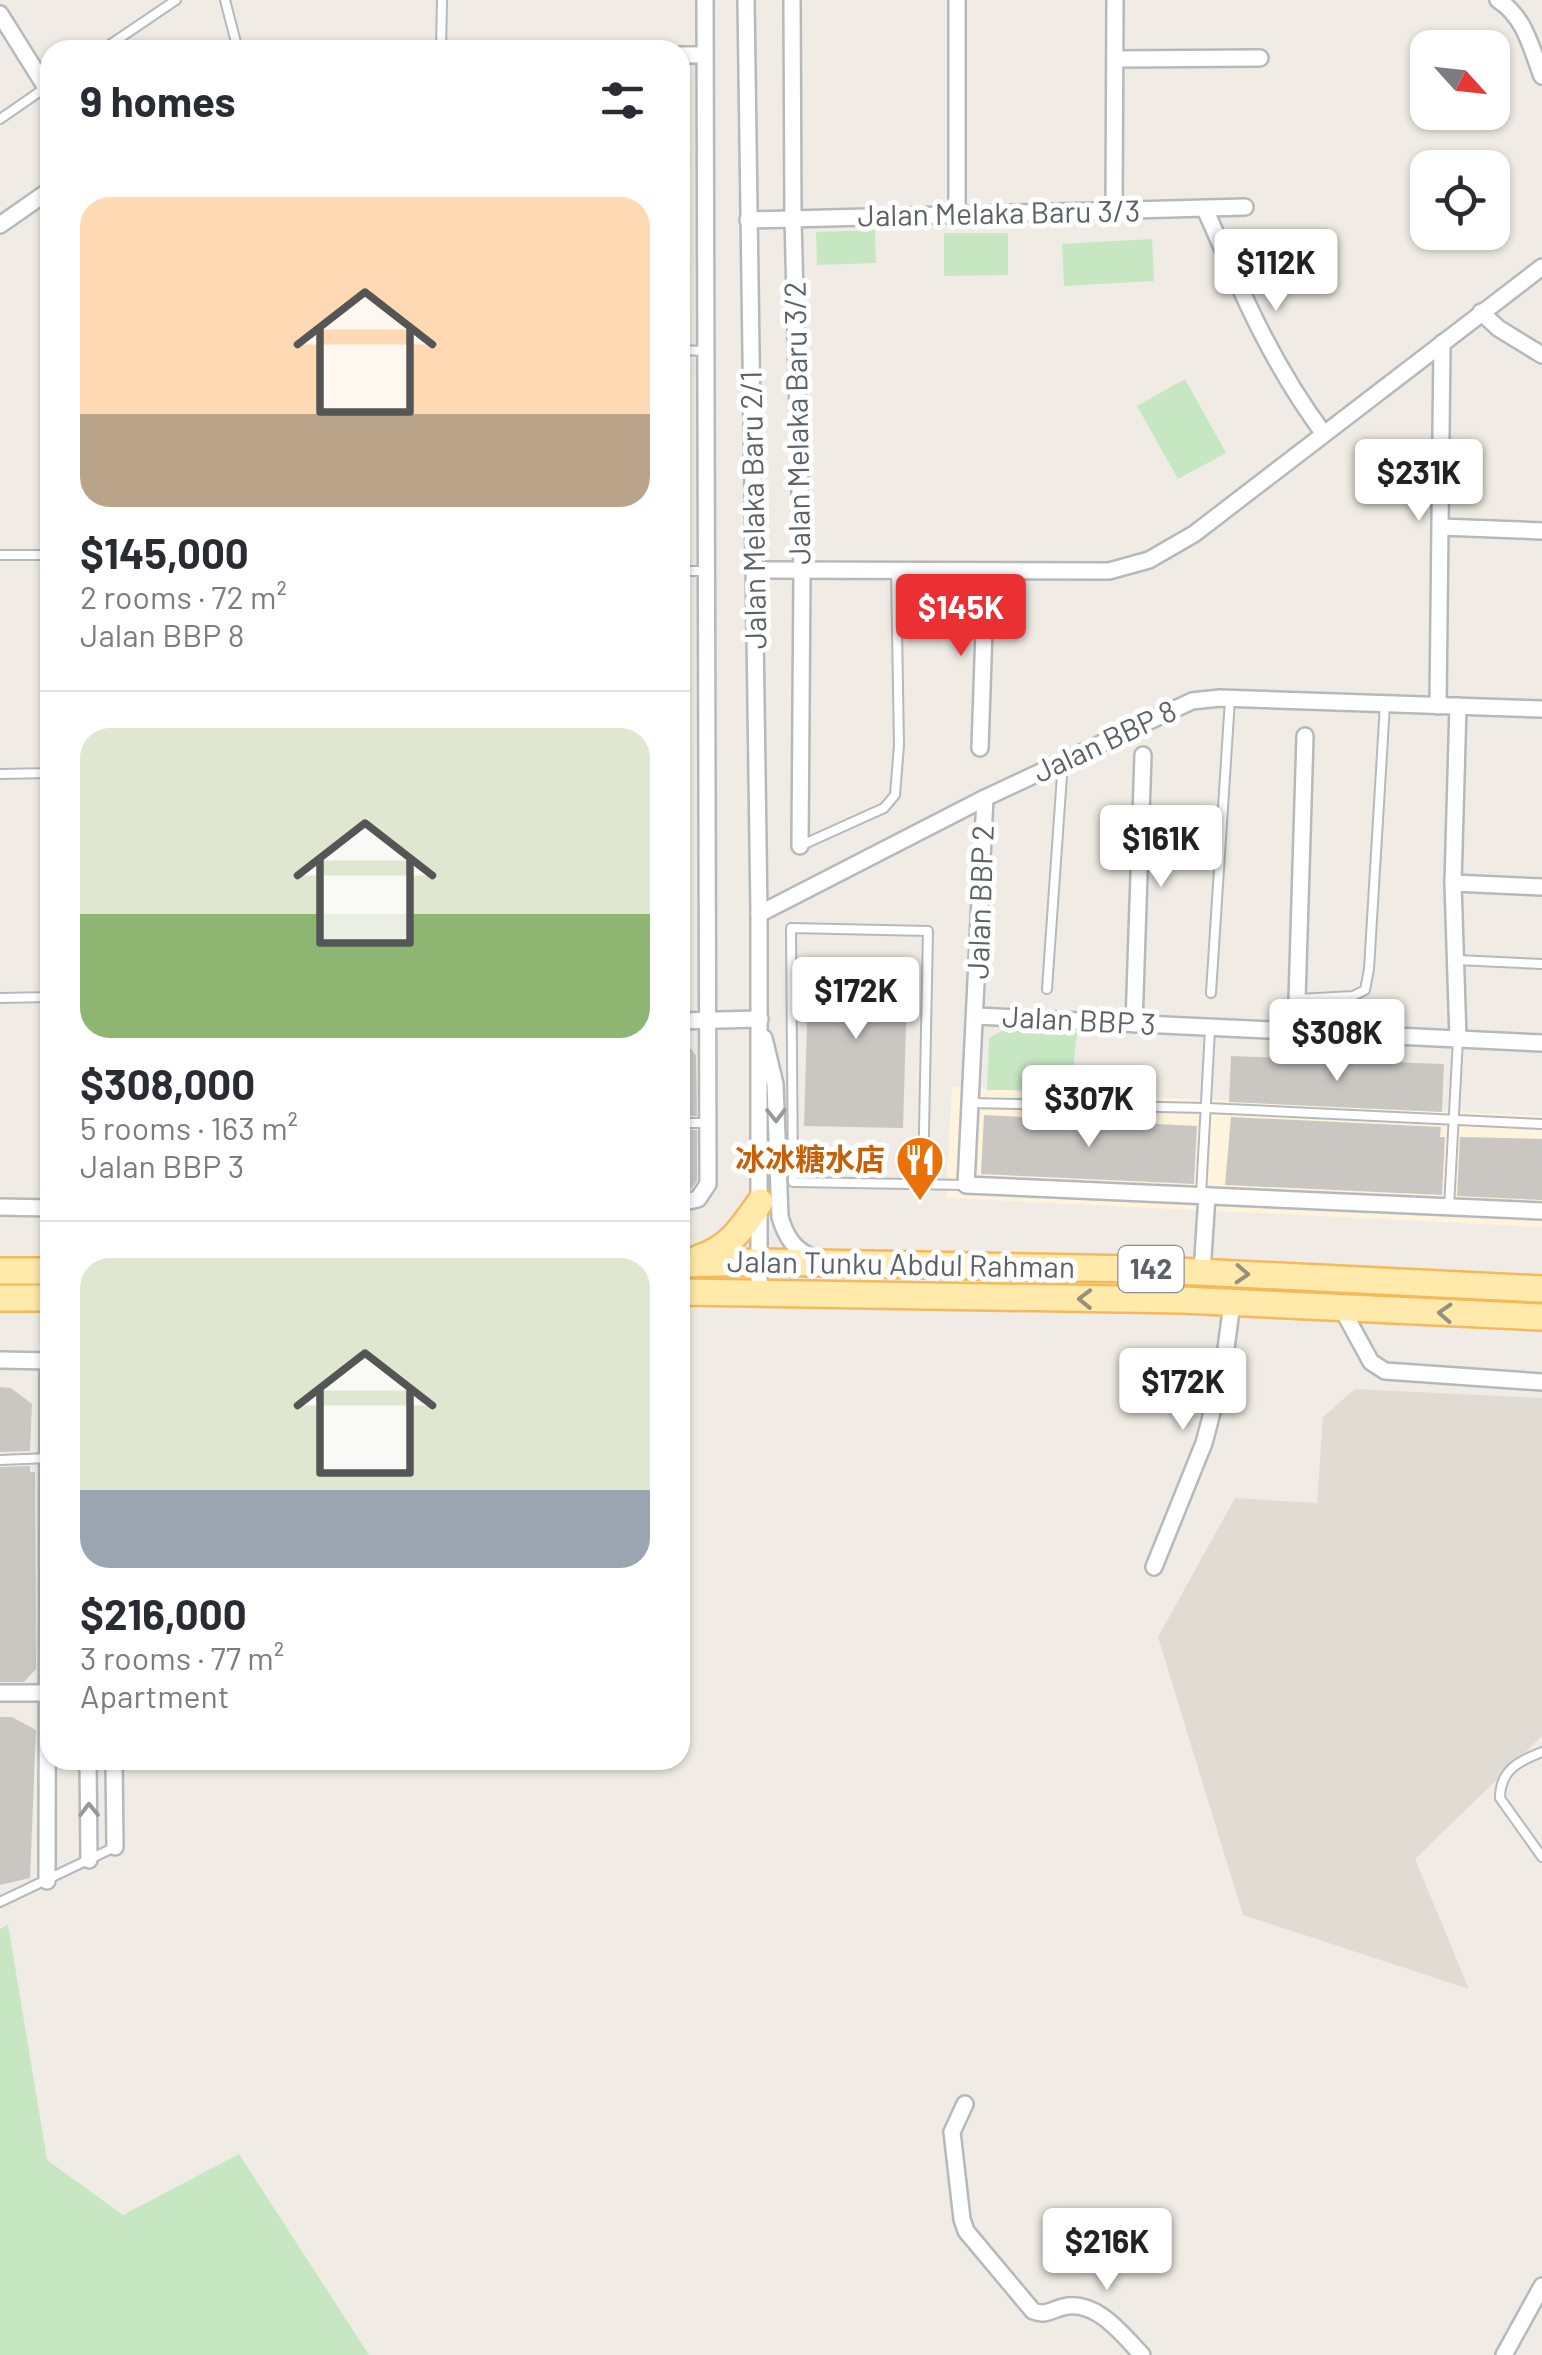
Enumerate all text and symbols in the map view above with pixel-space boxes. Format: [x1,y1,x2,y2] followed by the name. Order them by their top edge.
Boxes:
[1410,30,1510,130] north arrow
[1410,30,1510,250] map controls
[595,73,650,128] icon: filters
[80,75,236,125] text: 9 homes
[1410,150,1510,250] button: locate
[857,192,1141,232] street label: Jalan Melaka Baru 3/3
[1206,229,1346,314] pin: $112K
[1236,242,1316,280] text: $112K
[275,262,455,442] icon: home
[776,281,816,565] street label: Jalan Melaka Baru 3/2
[732,371,772,649] street label: Jalan Melaka Baru 2/1
[1349,439,1489,524] pin: $231K
[1377,452,1461,490] text: $231K
[80,527,249,577] text: $145,000
[891,574,1031,659] pin: $145K
[80,577,287,615] text: 2 rooms · 72 m²
[918,587,1004,625] text: $145K
[80,615,244,653] text: Jalan BBP 8
[1027,691,1182,789] street label: Jalan BBP 8
[275,793,455,973] icon: home
[1091,805,1231,890] pin: $161K
[1122,818,1200,856] text: $161K
[958,824,1000,980] street label: Jalan BBP 2
[786,957,926,1042] pin: $172K
[814,970,898,1008] text: $172K
[1001,997,1157,1041] street label: Jalan BBP 3
[1267,999,1407,1084] pin: $308K
[1291,1012,1383,1050] text: $308K
[80,1058,255,1108] text: $308,000
[1019,1065,1159,1150] pin: $307K
[1044,1078,1134,1116] text: $307K
[80,1108,298,1146] text: 5 rooms · 163 m²
[765,1108,787,1123] one-way arrow
[894,1134,946,1202] restaurant icon: 冰冰糖水店
[735,1140,885,1176] place label: 冰冰糖水店
[80,1146,244,1184] text: Jalan BBP 3
[727,1242,1075,1284] street label: Jalan Tunku Abdul Rahman
[1118,1246,1184,1292] road number: 142
[1234,1263,1250,1284] one-way arrow
[1076,1288,1092,1310] one-way arrow
[1436,1303,1452,1324] one-way arrow
[275,1323,455,1503] icon: home
[1113,1348,1253,1433] pin: $172K
[1141,1361,1225,1399] text: $172K
[80,1588,247,1638] text: $216,000
[80,1638,284,1676] text: 3 rooms · 77 m²
[80,1676,229,1714] text: Apartment
[78,1801,100,1816] one-way arrow
[1037,2208,1177,2293] pin: $216K
[1065,2221,1149,2259] text: $216K

